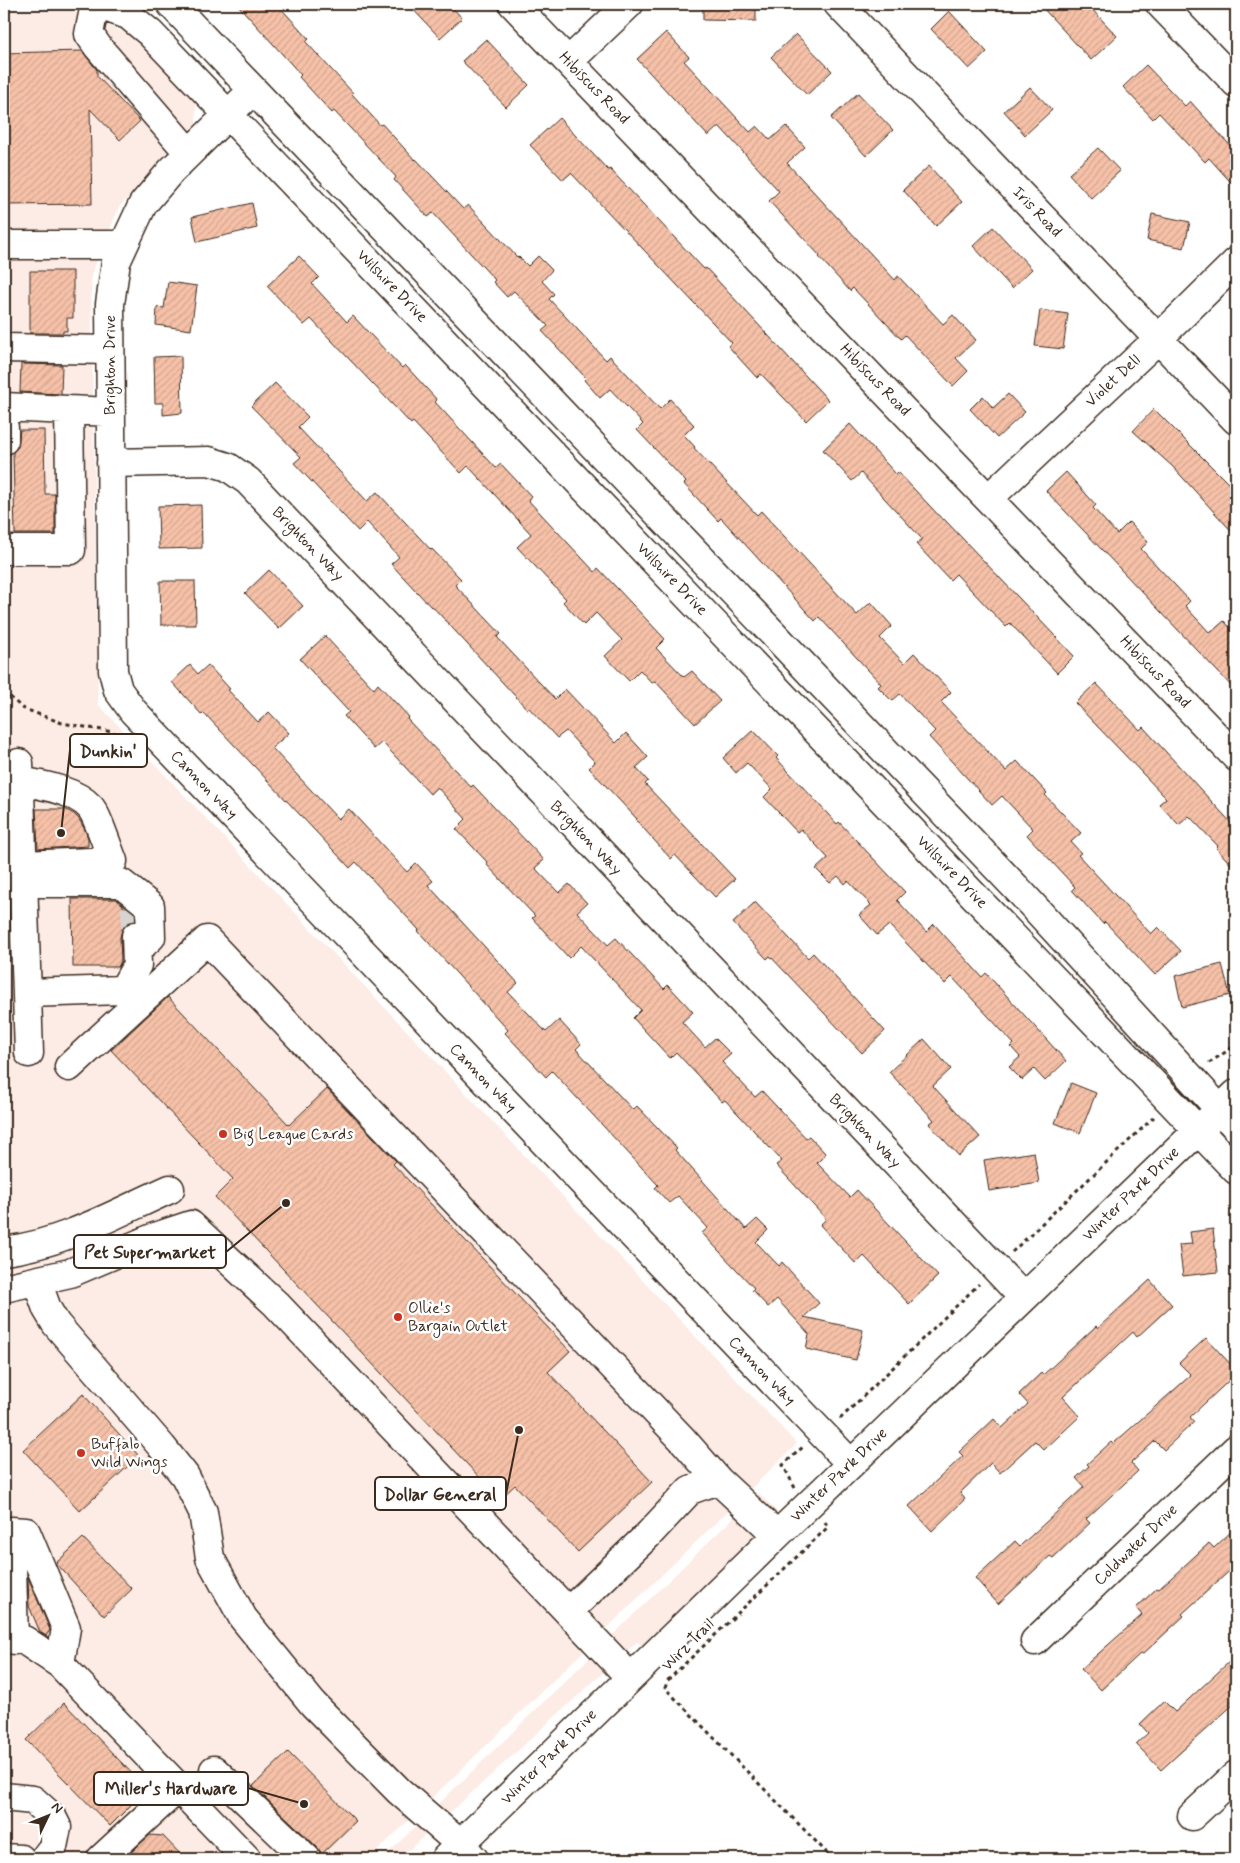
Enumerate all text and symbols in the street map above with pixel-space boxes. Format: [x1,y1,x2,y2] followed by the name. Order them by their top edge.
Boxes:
[554,47,634,129] street label: Hibiscus Road
[1008,182,1066,242] street label: Iris Road
[352,245,432,327] street label: Wilshire Drive
[100,315,122,415] street label: Brighton Drive
[835,339,915,421] street label: Hibiscus Road
[1081,350,1145,412] street label: Violet Dell
[267,502,349,586] street label: Brighton Way
[632,538,712,620] street label: Wilshire Drive
[1115,631,1195,713] street label: Hibiscus Road
[70,734,147,767] callout: Dunkin'
[79,740,137,764] text: Dunkin'
[166,746,242,824] street label: Cannon Way
[545,796,627,880] street label: Brighton Way
[912,831,992,913] street label: Wilshire Drive
[445,1039,521,1117] street label: Cannon Way
[824,1089,906,1173] street label: Brighton Way
[233,1124,353,1146] place label: Big League Cards
[217,1128,229,1140] marker: Big League Cards
[1078,1142,1184,1246] street label: Winter Park Drive
[74,1235,226,1268] callout: Pet Supermarket
[84,1241,217,1265] text: Pet Supermarket
[408,1298,509,1338] place label: Ollie's Bargain Outlet
[392,1311,404,1323] marker: Ollie's Bargain Outlet
[724,1332,800,1410] street label: Cannon Way
[786,1423,892,1527] street label: Winter Park Drive
[91,1434,168,1474] place label: Buffalo Wild Wings
[75,1447,87,1459] marker: Buffalo Wild Wings
[375,1477,506,1510] callout: Dollar General
[384,1483,497,1507] text: Dollar General
[1090,1500,1182,1590] street label: Coldwater Drive
[657,1614,719,1676] street label: Wirz Trail
[496,1704,602,1810] street label: Winter Park Drive
[94,1772,248,1805] callout: Miller's Hardware
[105,1777,238,1801] text: Miller's Hardware
[22,1790,72,1840] north arrow
[47,1798,67,1817] text: N

